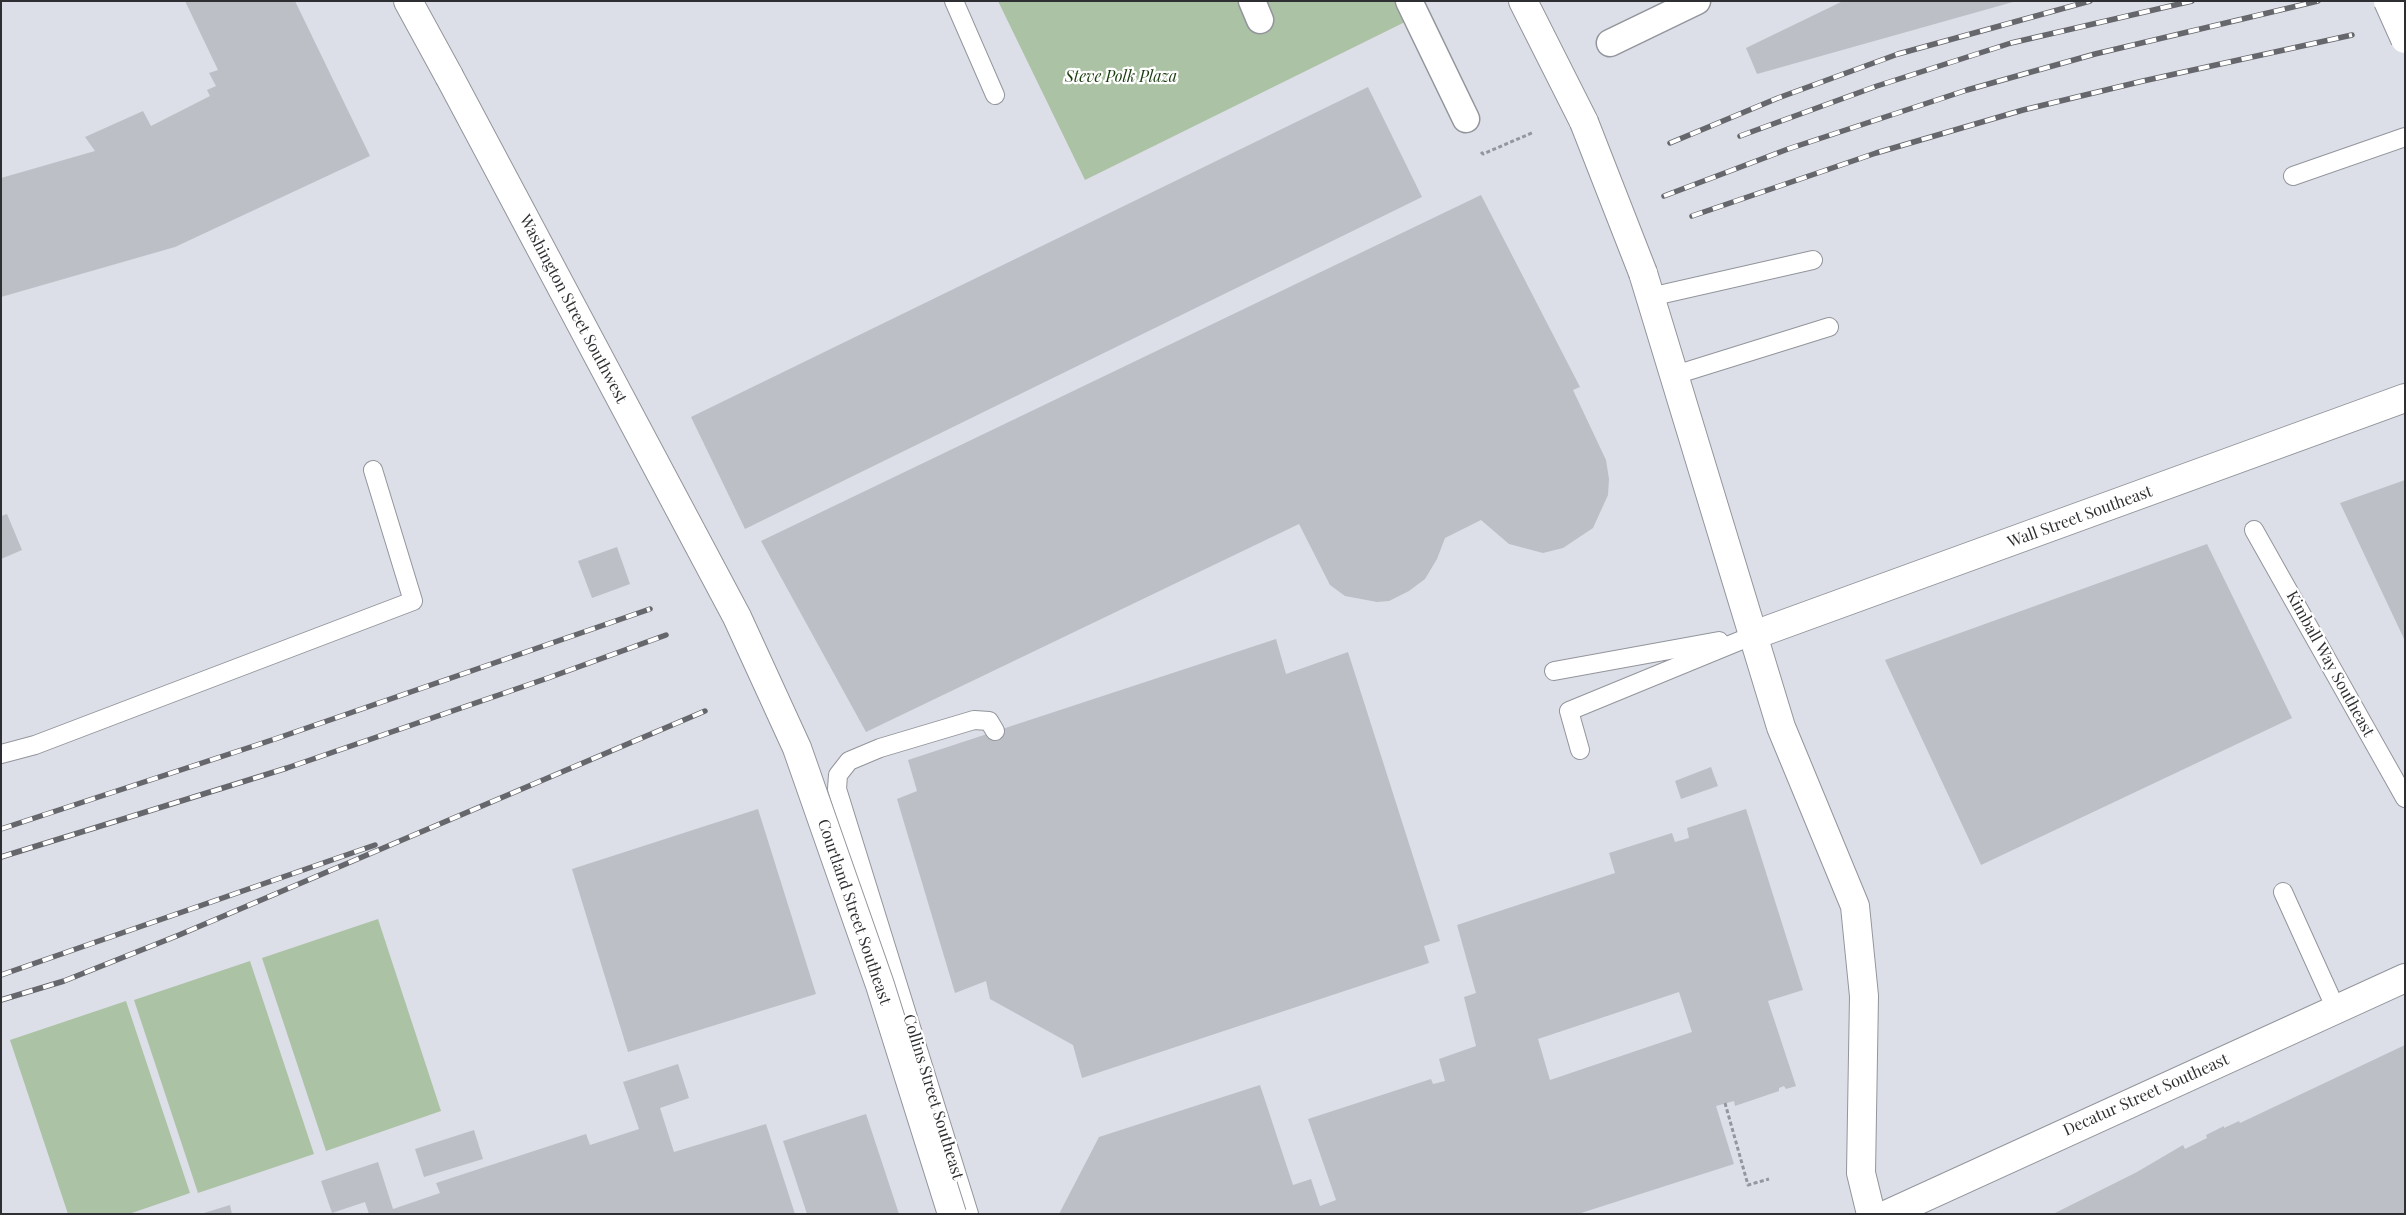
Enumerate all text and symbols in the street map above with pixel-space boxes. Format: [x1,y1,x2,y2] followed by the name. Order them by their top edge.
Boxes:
[1065,67,1177,87] park label: Steve Polk Plaza
[515,212,631,406] street label: Washington Street Southwest
[2005,482,2155,552] street label: Wall Street Southeast
[2282,588,2378,740] street label: Kimball Way Southeast
[813,817,895,1007] street label: Courtland Street Southeast
[899,1012,967,1182] street label: Collins Street Southeast
[2060,1050,2232,1140] street label: Decatur Street Southeast

